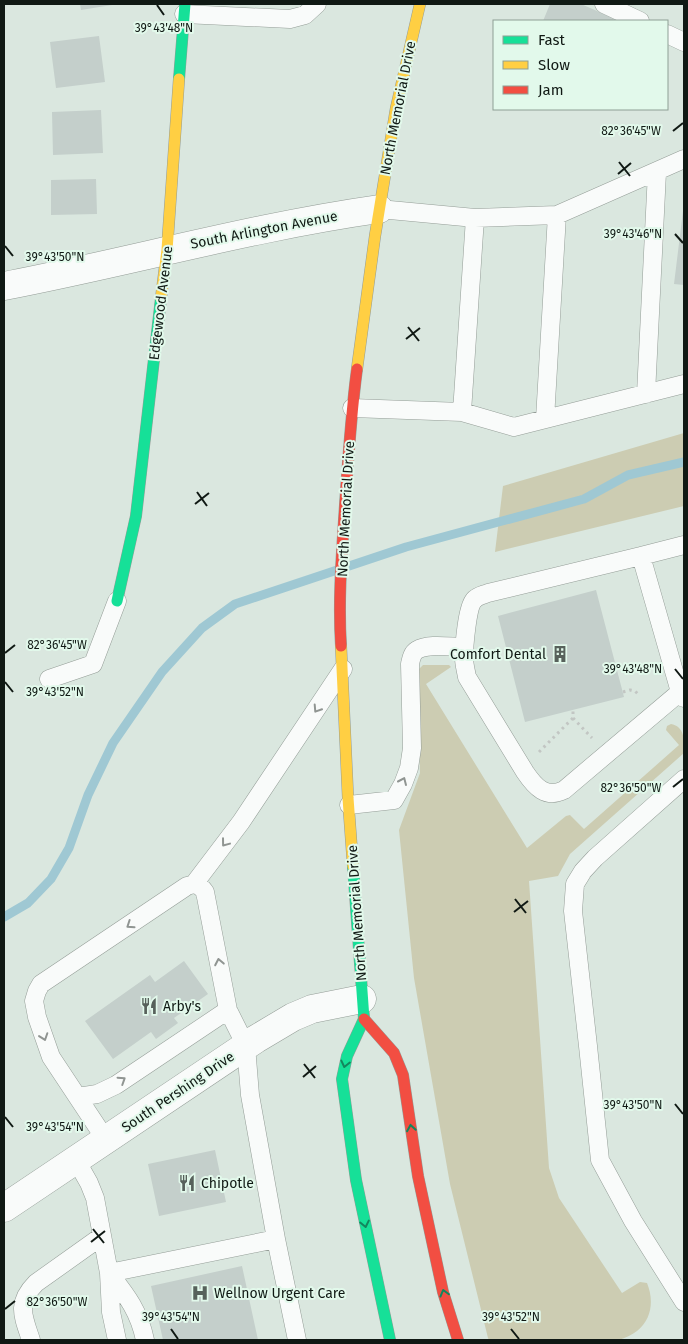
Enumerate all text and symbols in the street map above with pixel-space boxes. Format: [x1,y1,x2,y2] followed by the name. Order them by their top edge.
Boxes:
[493,20,668,110] legend
[135,21,193,35] text: 39°43'48"N
[538,31,565,49] text: Fast
[377,39,419,177] street label: North Memorial Drive
[538,56,570,74] text: Slow
[538,81,564,99] text: Jam
[601,124,661,138] text: 82°36'45"W
[189,207,339,253] street label: South Arlington Avenue
[604,227,662,241] text: 39°43'46"N
[146,245,176,361] street label: Edgewood Avenue
[26,250,84,264] text: 39°43'50"N
[334,441,358,577] street label: North Memorial Drive
[27,638,87,652] text: 82°36'45"W
[550,644,570,664] building icon: Comfort Dental
[450,646,546,663] place label: Comfort Dental
[604,662,662,676] text: 39°43'48"N
[26,685,84,699] text: 39°43'52"N
[313,703,323,712] one-way arrow
[397,777,408,786] one-way arrow
[601,781,661,795] text: 82°36'50"W
[222,837,231,847] one-way arrow
[344,844,370,982] street label: North Memorial Drive
[126,919,135,928] one-way arrow
[214,958,225,966] one-way arrow
[139,996,159,1016] restaurant icon: Arby's
[163,998,201,1015] place label: Arby's
[38,1033,48,1041] one-way arrow
[118,1048,238,1136] street label: South Pershing Drive
[340,1059,351,1068] one-way arrow
[117,1077,126,1086] one-way arrow
[604,1098,662,1112] text: 39°43'50"N
[26,1120,84,1134] text: 39°43'54"N
[406,1123,416,1132] one-way arrow
[177,1173,197,1193] restaurant icon: Chipotle
[201,1175,254,1192] place label: Chipotle
[359,1220,370,1229] one-way arrow
[190,1283,210,1303] hospital icon: Wellnow Urgent Care
[214,1285,345,1302] place label: Wellnow Urgent Care
[439,1289,450,1298] one-way arrow
[27,1295,87,1309] text: 82°36'50"W
[142,1310,200,1324] text: 39°43'54"N
[482,1310,540,1324] text: 39°43'52"N

